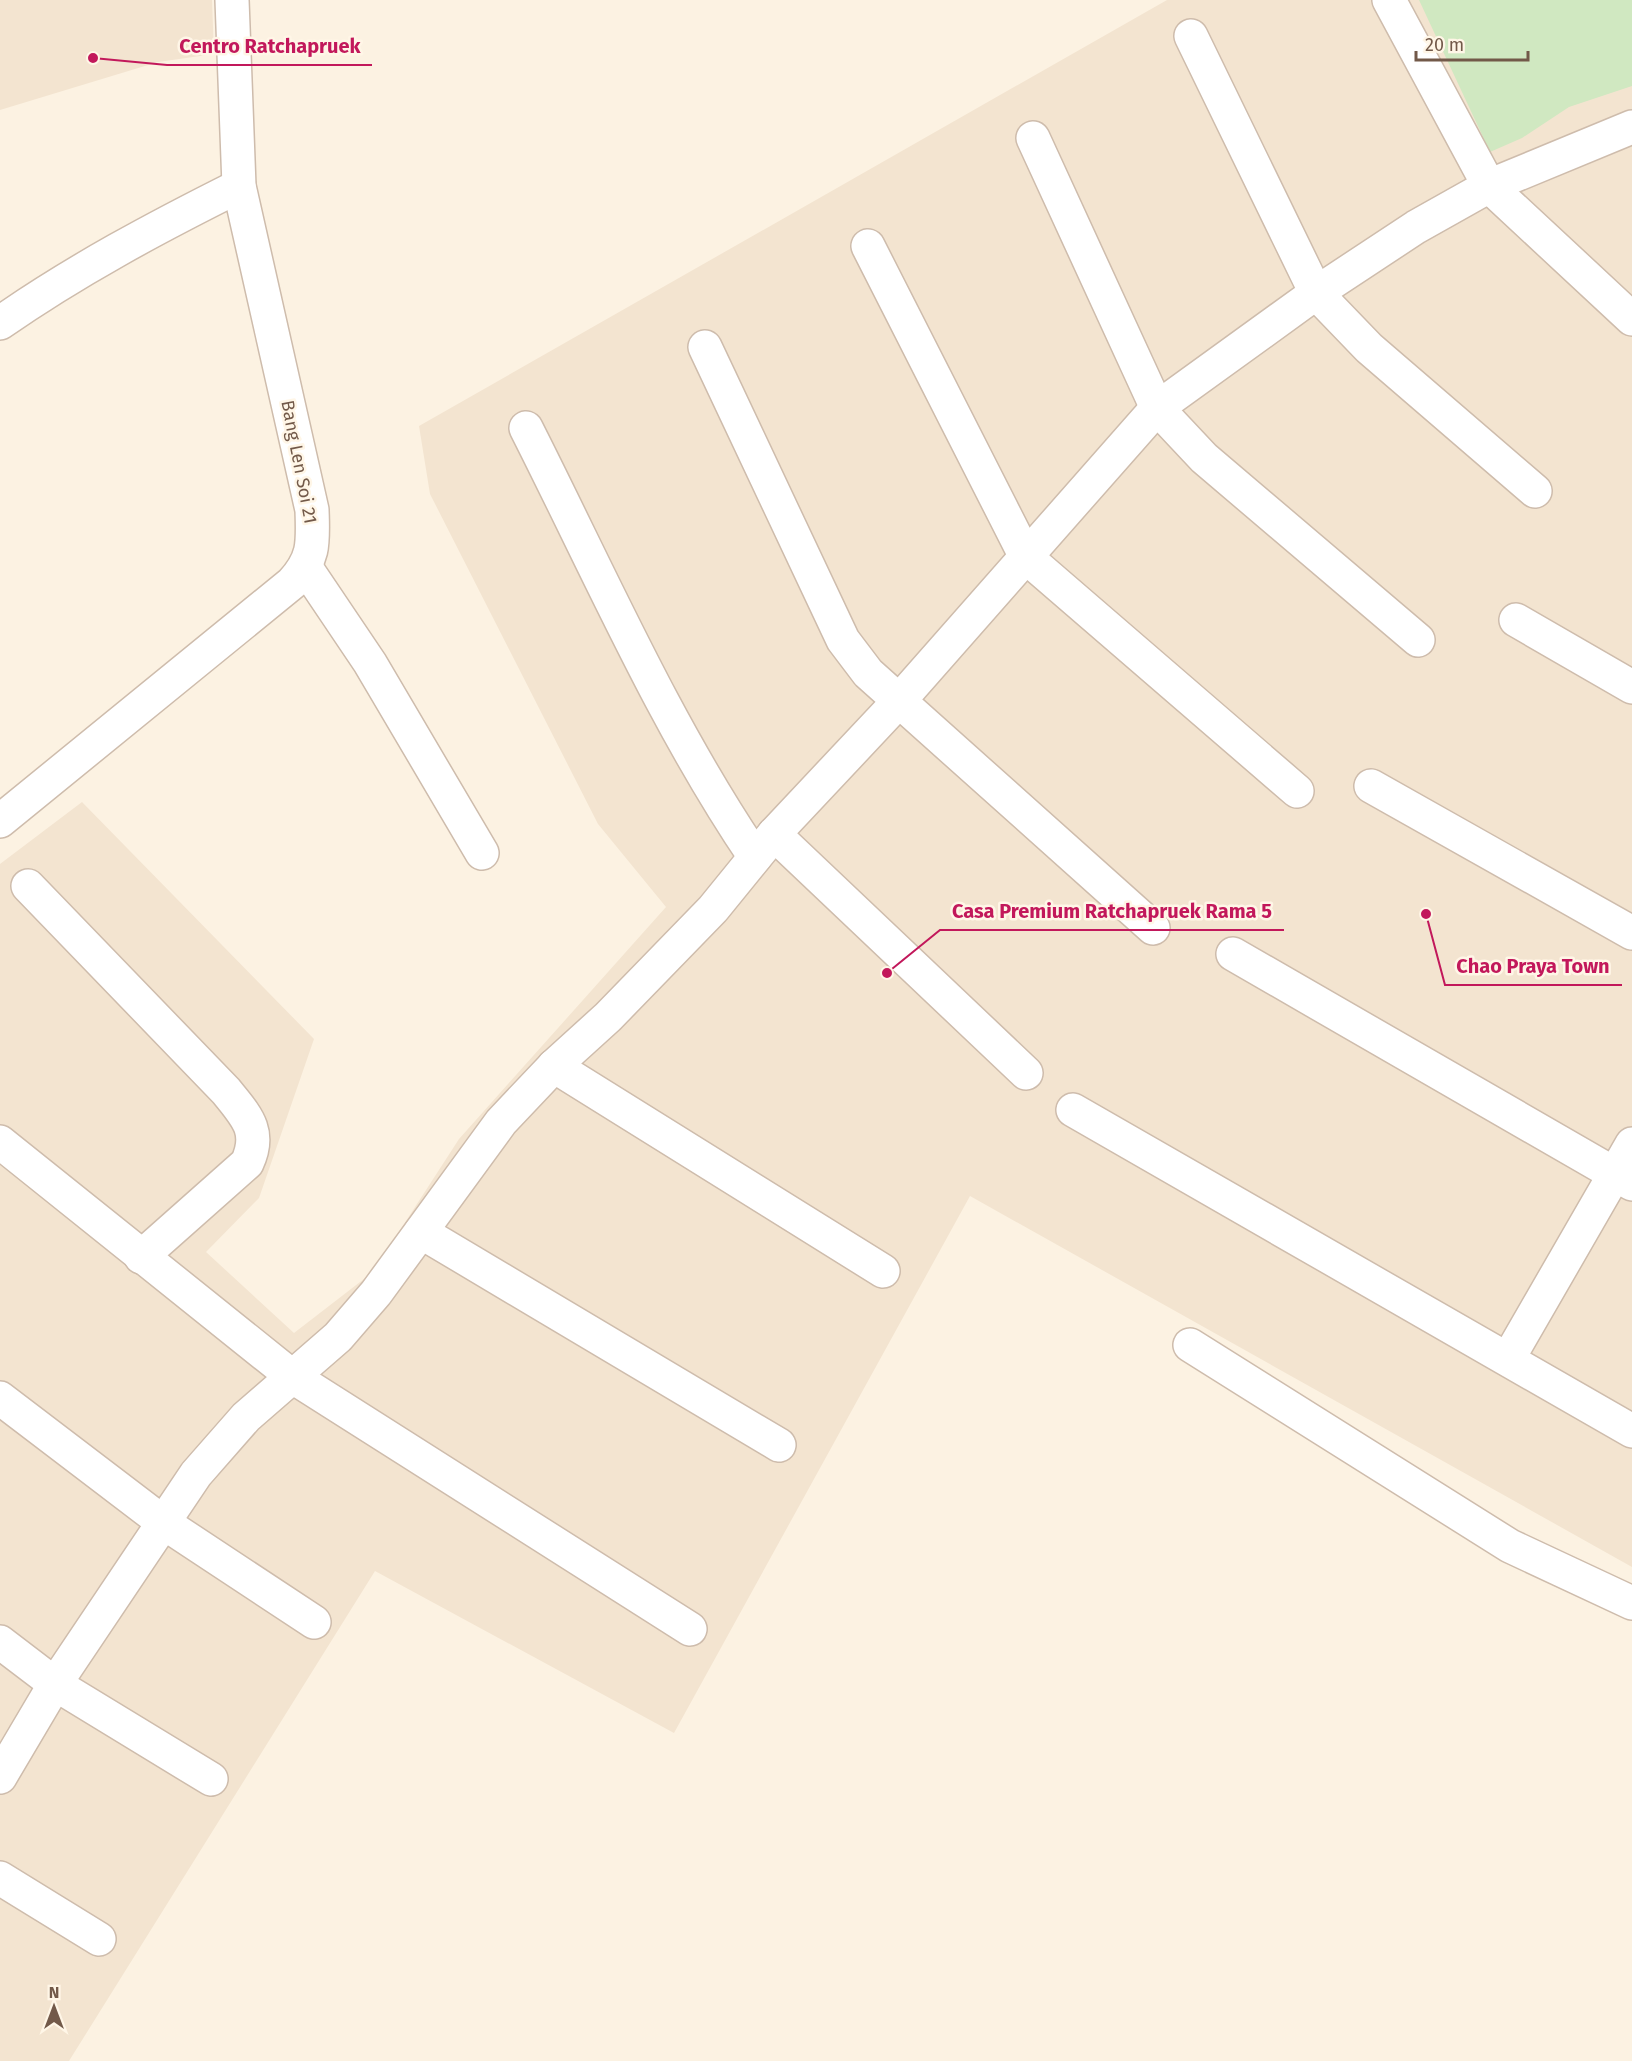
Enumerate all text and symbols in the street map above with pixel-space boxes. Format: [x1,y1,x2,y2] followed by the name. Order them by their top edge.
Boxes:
[1416,24,1528,62] scale bar
[167,27,372,65] callout: Centro Ratchapruek
[179,34,362,58] text: Centro Ratchapruek
[1425,34,1464,56] text: 20 m
[276,398,322,526] street label: Bang Len Soi 21
[940,892,1284,930] callout: Casa Premium Ratchapruek Rama 5
[952,899,1272,923] text: Casa Premium Ratchapruek Rama 5
[1445,947,1622,985] callout: Chao Praya Town
[1456,954,1610,978] text: Chao Praya Town
[24,1977,84,2037] north arrow
[49,1983,59,2002] text: N

